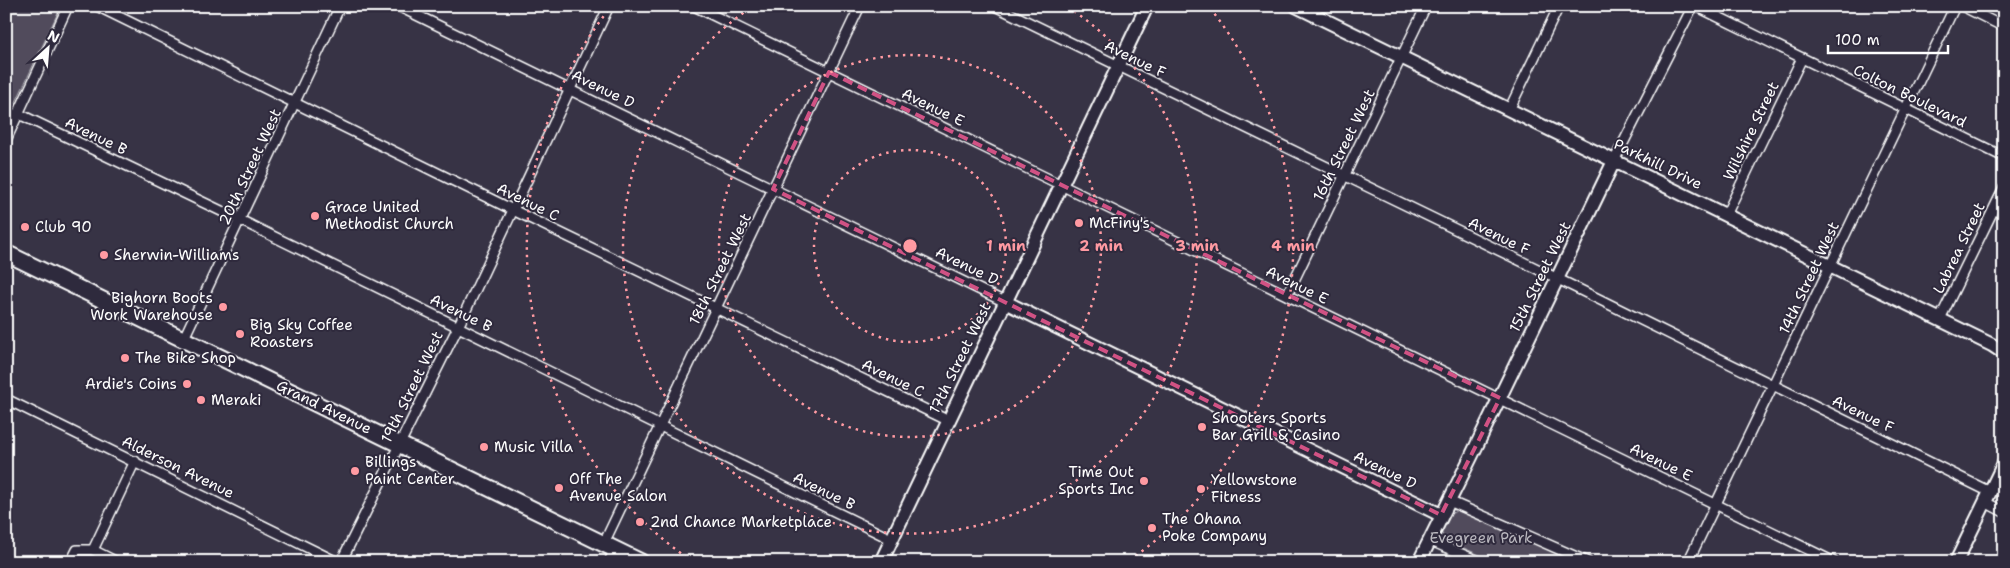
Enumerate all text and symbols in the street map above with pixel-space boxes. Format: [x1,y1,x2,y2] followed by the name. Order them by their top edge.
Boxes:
[22,22,72,72] north arrow
[1828,22,1948,54] scale bar
[45,26,63,47] text: N
[1835,30,1880,50] text: 100 m
[1101,35,1169,83] street label: Avenue F
[1850,60,1970,132] street label: Colton Boulevard
[568,65,638,113] street label: Avenue D
[1718,78,1784,184] street label: Wilshire Street
[898,83,968,131] street label: Avenue E
[1308,86,1380,204] street label: 16th Street West
[214,106,286,228] street label: 20th Street West
[62,112,131,160] street label: Avenue B
[1610,134,1706,194] street label: Parkhill Drive
[493,178,563,226] street label: Avenue C
[325,197,454,234] place label: Grace United Methodist Church
[1928,199,1990,297] street label: Labrea Street
[309,210,321,222] marker: Grace United Methodist Church
[684,210,756,328] street label: 18th Street West
[1465,212,1533,260] street label: Avenue F
[1089,213,1150,233] place label: McFiny's
[35,217,92,237] place label: Club 90
[1073,217,1085,229] marker: McFiny's
[1504,218,1576,336] street label: 15th Street West
[1774,219,1844,337] street label: 14th Street West
[19,221,31,233] marker: Club 90
[986,236,1026,256] text: 1 min
[1079,236,1123,256] text: 2 min
[1175,236,1219,256] text: 3 min
[1271,236,1315,256] text: 4 min
[901,237,919,255] centre of rings
[932,242,1002,290] street label: Avenue D
[114,245,239,265] place label: Sherwin-Williams
[98,249,110,261] marker: Sherwin-Williams
[1262,261,1332,309] street label: Avenue E
[90,288,213,325] place label: Bighorn Boots Work Warehouse
[427,289,496,337] street label: Avenue B
[924,299,996,417] street label: 17th Street West
[217,301,229,313] marker: Bighorn Boots Work Warehouse
[250,315,353,352] place label: Big Sky Coffee Roasters
[234,328,246,340] marker: Big Sky Coffee Roasters
[376,328,448,446] street label: 19th Street West
[135,348,236,368] place label: The Bike Shop
[119,352,131,364] marker: The Bike Shop
[858,354,928,402] street label: Avenue C
[85,374,177,394] place label: Ardie's Coins
[273,375,375,439] street label: Grand Avenue
[181,378,193,390] marker: Ardie's Coins
[211,390,261,410] place label: Meraki
[1829,390,1897,438] street label: Avenue F
[195,394,207,406] marker: Meraki
[1212,408,1340,445] place label: Shooters Sports Bar Grill & Casino
[1196,421,1208,433] marker: Shooters Sports Bar Grill & Casino
[119,431,237,503] street label: Alderson Avenue
[494,437,574,457] place label: Music Villa
[1626,438,1696,486] street label: Avenue E
[478,441,490,453] marker: Music Villa
[1350,446,1420,494] street label: Avenue D
[365,452,455,489] place label: Billings Paint Center
[1058,462,1134,499] place label: Time Out Sports Inc
[349,465,361,477] marker: Billings Paint Center
[790,467,859,515] street label: Avenue B
[569,469,667,506] place label: Off The Avenue Salon
[1211,470,1297,507] place label: Yellowstone Fitness
[1138,475,1150,487] marker: Time Out Sports Inc
[553,482,565,494] marker: Off The Avenue Salon
[1195,483,1207,495] marker: Yellowstone Fitness
[1162,509,1267,546] place label: The Ohana Poke Company
[650,512,832,532] place label: 2nd Chance Marketplace
[634,516,646,528] marker: 2nd Chance Marketplace
[1146,522,1158,534] marker: The Ohana Poke Company
[1429,528,1533,548] park label: Evegreen Park

